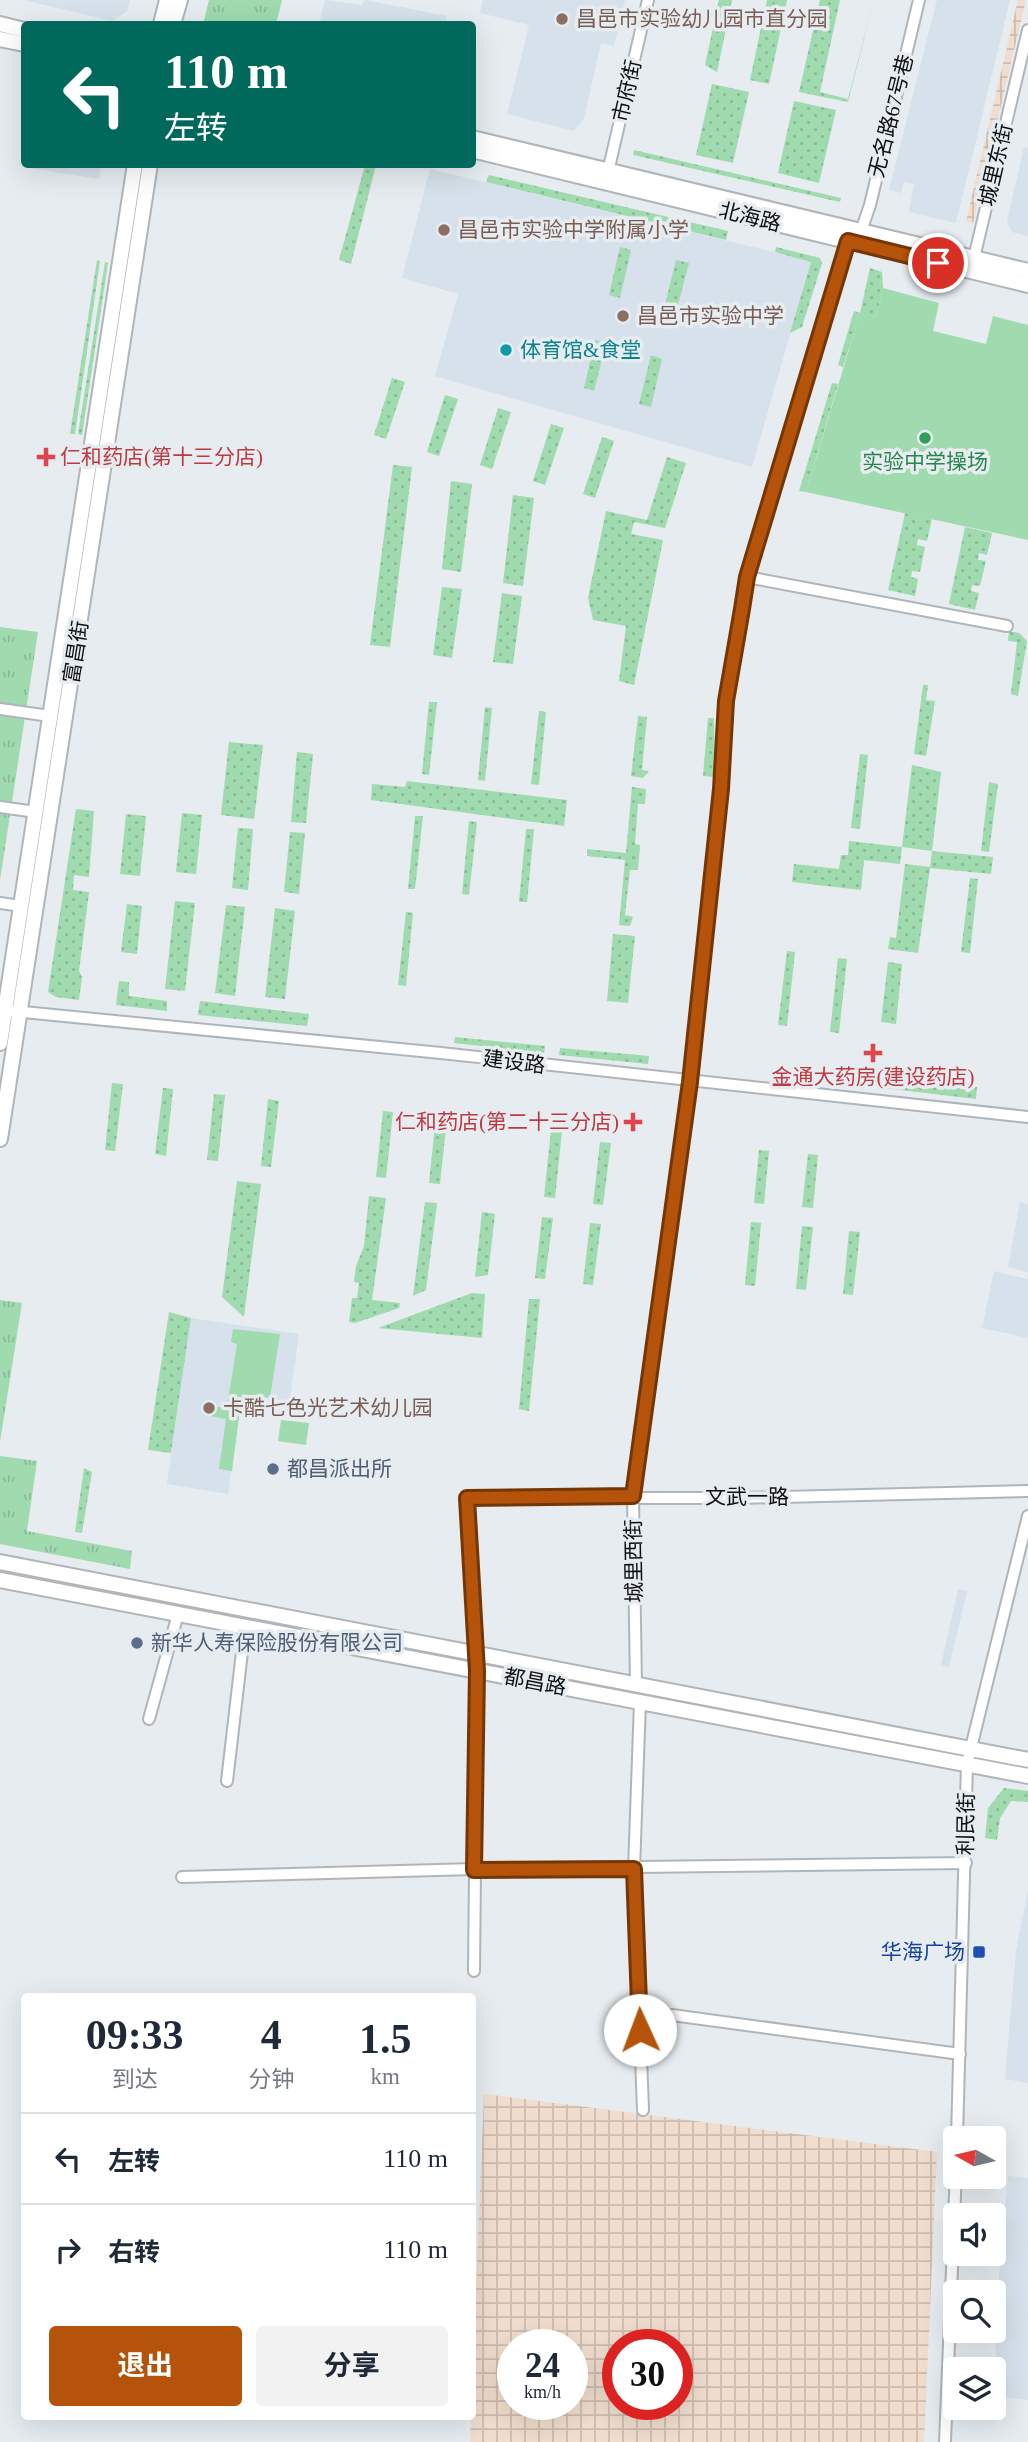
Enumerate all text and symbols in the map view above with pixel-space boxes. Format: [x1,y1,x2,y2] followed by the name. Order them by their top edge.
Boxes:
[576,7,828,31] place label: 昌邑市实验幼儿园市直分园
[554,11,570,27] marker: 昌邑市实验幼儿园市直分园
[164,44,288,99] text: 110 m
[49,49,140,140] icon: left
[864,52,918,180] street label: 无名路67号巷
[608,58,646,124] street label: 市府街
[164,110,228,146] text: 左转
[975,121,1017,209] street label: 城里东街
[717,198,783,236] street label: 北海路
[458,218,689,242] place label: 昌邑市实验中学附属小学
[436,222,452,238] marker: 昌邑市实验中学附属小学
[908,233,968,293] pin
[919,244,957,282] icon: arrive
[637,304,784,328] place label: 昌邑市实验中学
[615,308,631,324] marker: 昌邑市实验中学
[520,338,641,362] place label: 体育馆&食堂
[498,342,514,358] marker: 体育馆&食堂
[917,430,933,446] marker: 实验中学操场
[60,445,263,469] place label: 仁和药店(第十三分店)
[38,449,54,465] marker: 仁和药店(第十三分店)
[862,450,988,474] place label: 实验中学操场
[59,619,93,685] street label: 富昌街
[865,1045,881,1061] marker: 金通大药房(建设药店)
[481,1046,547,1078] street label: 建设路
[772,1065,975,1089] place label: 金通大药房(建设药店)
[395,1110,619,1134] place label: 仁和药店(第二十三分店)
[625,1114,641,1130] marker: 仁和药店(第二十三分店)
[223,1396,433,1420] place label: 卡酷七色光艺术幼儿园
[201,1400,217,1416] marker: 卡酷七色光艺术幼儿园
[287,1457,392,1481] place label: 都昌派出所
[265,1461,281,1477] marker: 都昌派出所
[705,1485,789,1509] street label: 文武一路
[621,1519,647,1603] street label: 城里西街
[151,1631,403,1655] place label: 新华人寿保险股份有限公司
[129,1635,145,1651] marker: 新华人寿保险股份有限公司
[502,1664,568,1700] street label: 都昌路
[953,1792,979,1856] street label: 利民街
[881,1940,965,1964] place label: 华海广场
[971,1944,987,1960] marker: 华海广场
[603,1993,677,2067] position arrow
[86,2012,184,2058] text: 09:33
[261,2012,282,2058] text: 4
[359,2016,411,2062] text: 1.5
[370,2064,400,2089] text: km
[112,2067,158,2092] text: 到达
[248,2067,294,2092] text: 分钟
[943,2126,1006,2189] north arrow
[943,2126,1006,2420] map controls
[49,2140,87,2178] icon: left
[383,2144,448,2173] text: 110 m
[108,2147,160,2176] text: 左转
[943,2203,1006,2266] button: sound
[49,2231,87,2269] icon: right
[383,2235,448,2264] text: 110 m
[108,2238,160,2267] text: 右转
[943,2280,1006,2343] button: search
[49,2326,242,2406] button: 退出
[256,2326,448,2406] button: 分享
[602,2329,693,2420] speed limit sign: 30
[525,2346,560,2385] text: 24
[943,2357,1006,2420] button: layers
[524,2382,561,2402] text: km/h

